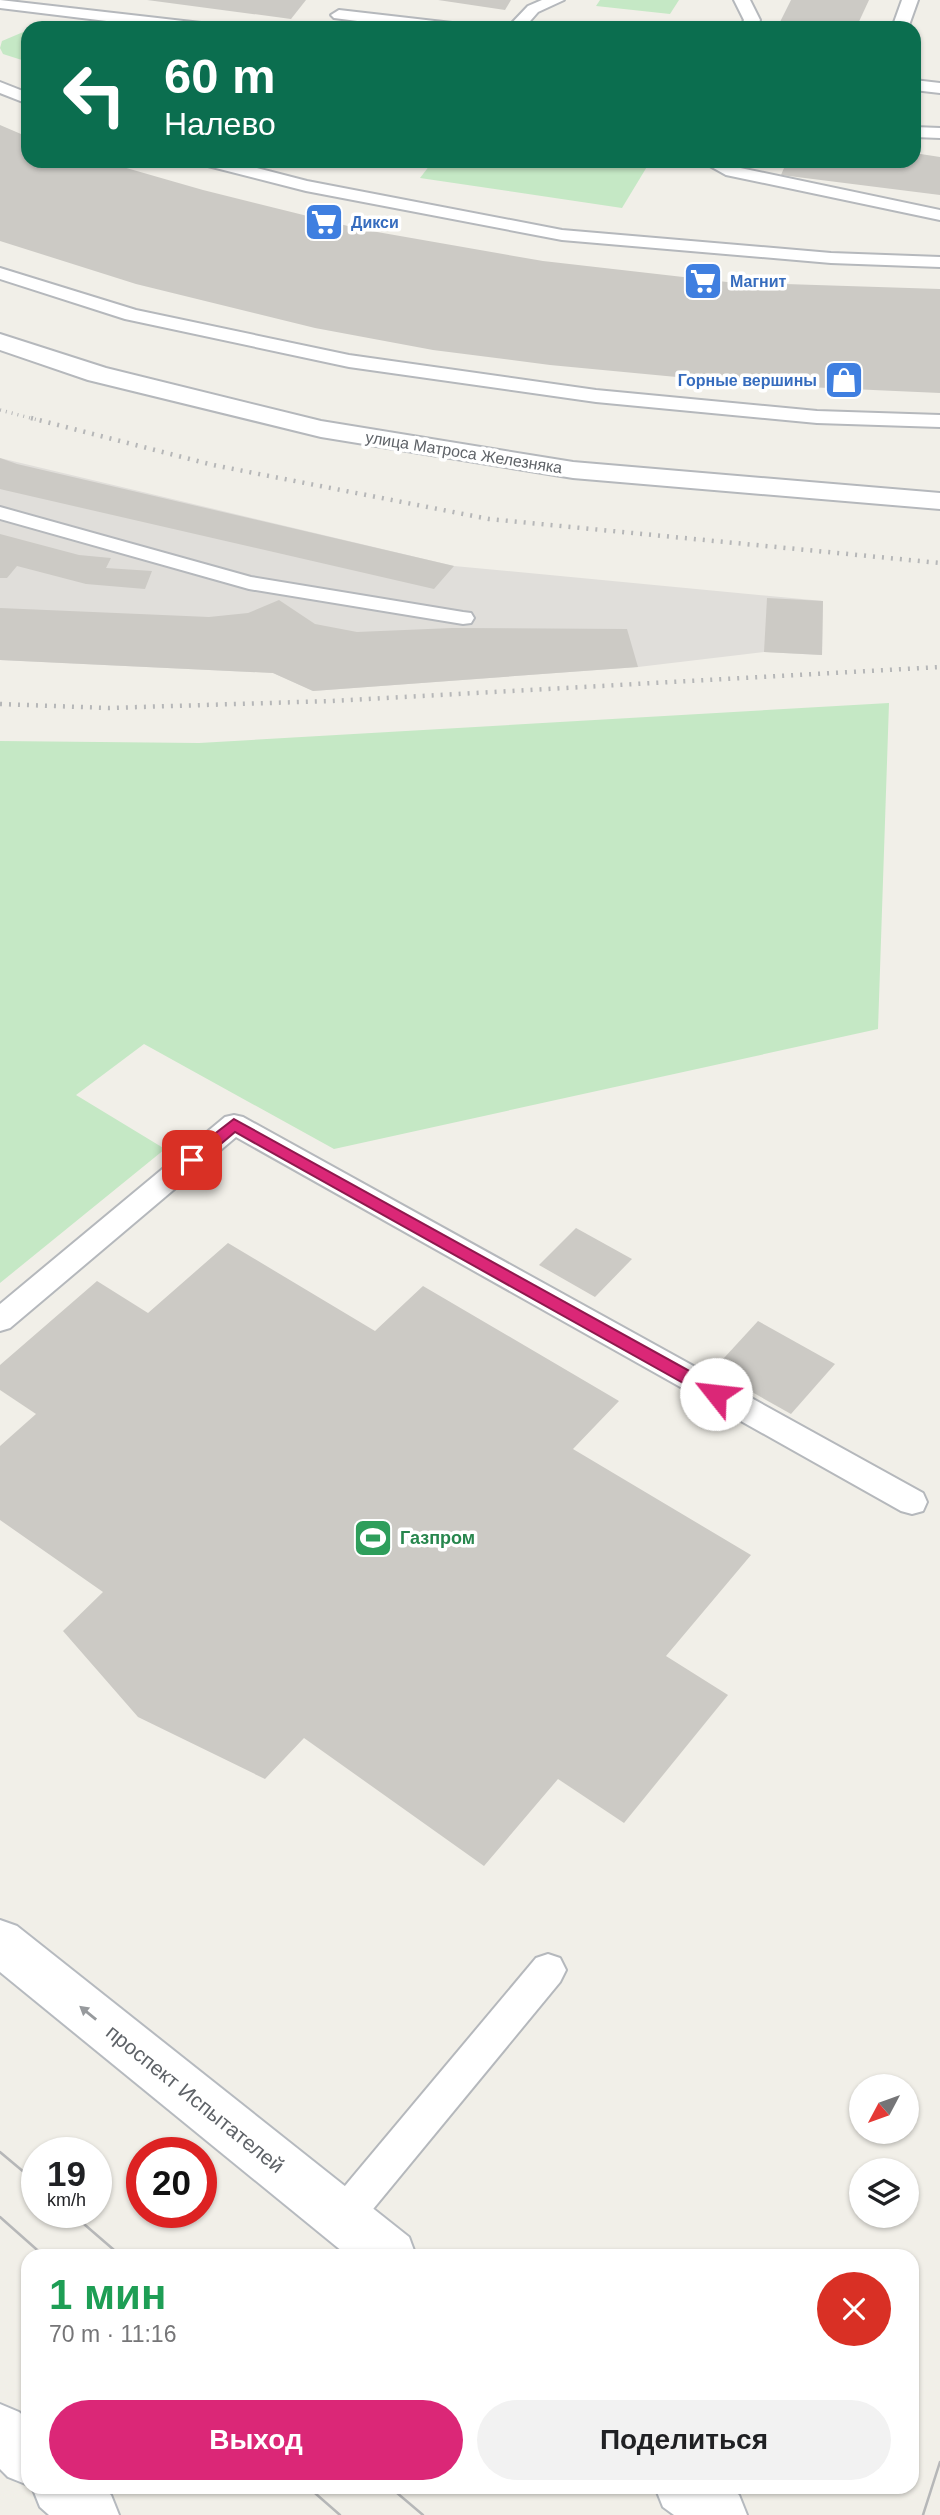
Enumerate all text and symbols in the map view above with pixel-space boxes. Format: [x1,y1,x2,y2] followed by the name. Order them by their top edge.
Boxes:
[49,49,140,140] icon: left
[164,49,276,103] text: 60 m
[164,106,276,142] text: Налево
[303,201,345,243] supermarket icon: Дикси
[351,214,399,231] place label: Дикси
[682,260,724,302] supermarket icon: Магнит
[730,273,787,290] place label: Магнит
[823,359,865,401] shop icon: Горные вершины
[678,372,817,389] place label: Горные вершины
[364,429,564,476] street label: улица Матроса Железняка
[162,1130,222,1190] pin
[173,1141,211,1179] icon: arrive
[679,1357,753,1431] position arrow
[352,1517,394,1559] sports icon: Газпром
[400,1528,475,1548] place label: Газпром
[80,2006,98,2021] one-way arrow
[102,2020,289,2177] street label: проспект Испытателей
[849,2074,919,2144] north arrow
[849,2074,919,2228] map controls
[126,2137,217,2228] speed limit sign: 20
[47,2154,86,2193] text: 19
[849,2158,919,2228] button: layers
[47,2190,86,2210] text: km/h
[49,2271,166,2318] text: 1 мин
[817,2272,891,2346] button: close
[49,2321,176,2347] text: 70 m · 11:16
[49,2400,463,2480] button: Выход
[477,2400,891,2480] button: Поделиться

